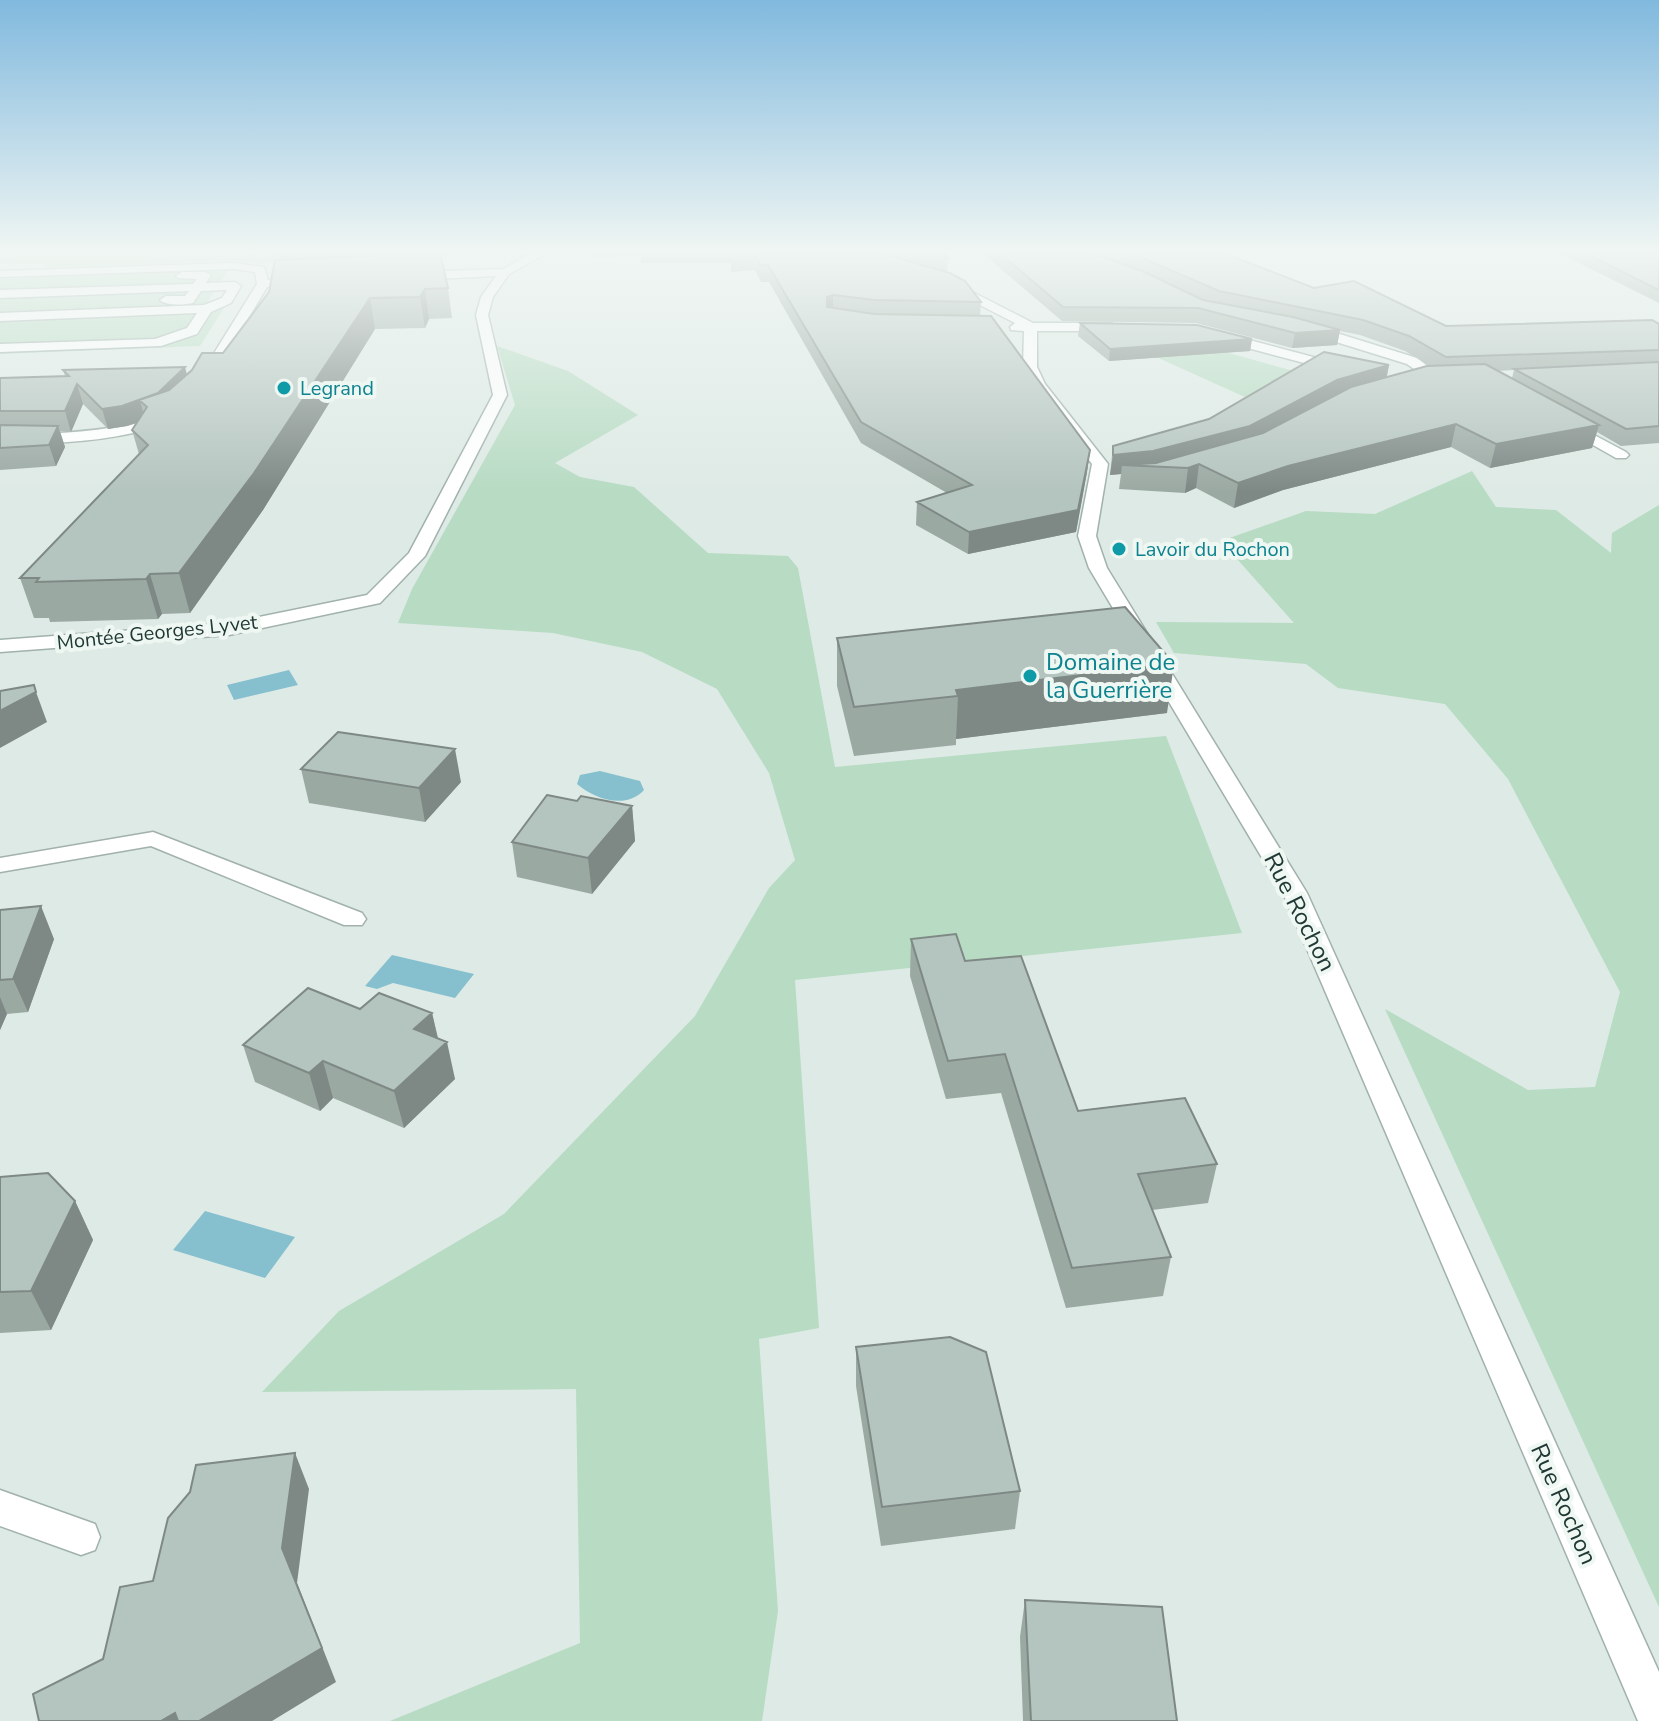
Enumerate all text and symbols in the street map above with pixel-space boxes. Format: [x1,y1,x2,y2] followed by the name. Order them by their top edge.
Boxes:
[300,375,374,402] place label: Legrand
[275,379,293,397] marker: Legrand
[1135,536,1290,563] place label: Lavoir du Rochon
[1110,540,1128,558] marker: Lavoir du Rochon
[55,608,260,656] street label: Montée Georges Lyvet
[1046,646,1175,706] place label: Domaine de la Guerrière
[1021,667,1039,685] marker: Domaine de la Guerrière
[1256,847,1344,977] street label: Rue Rochon
[1523,1438,1605,1570] street label: Rue Rochon

